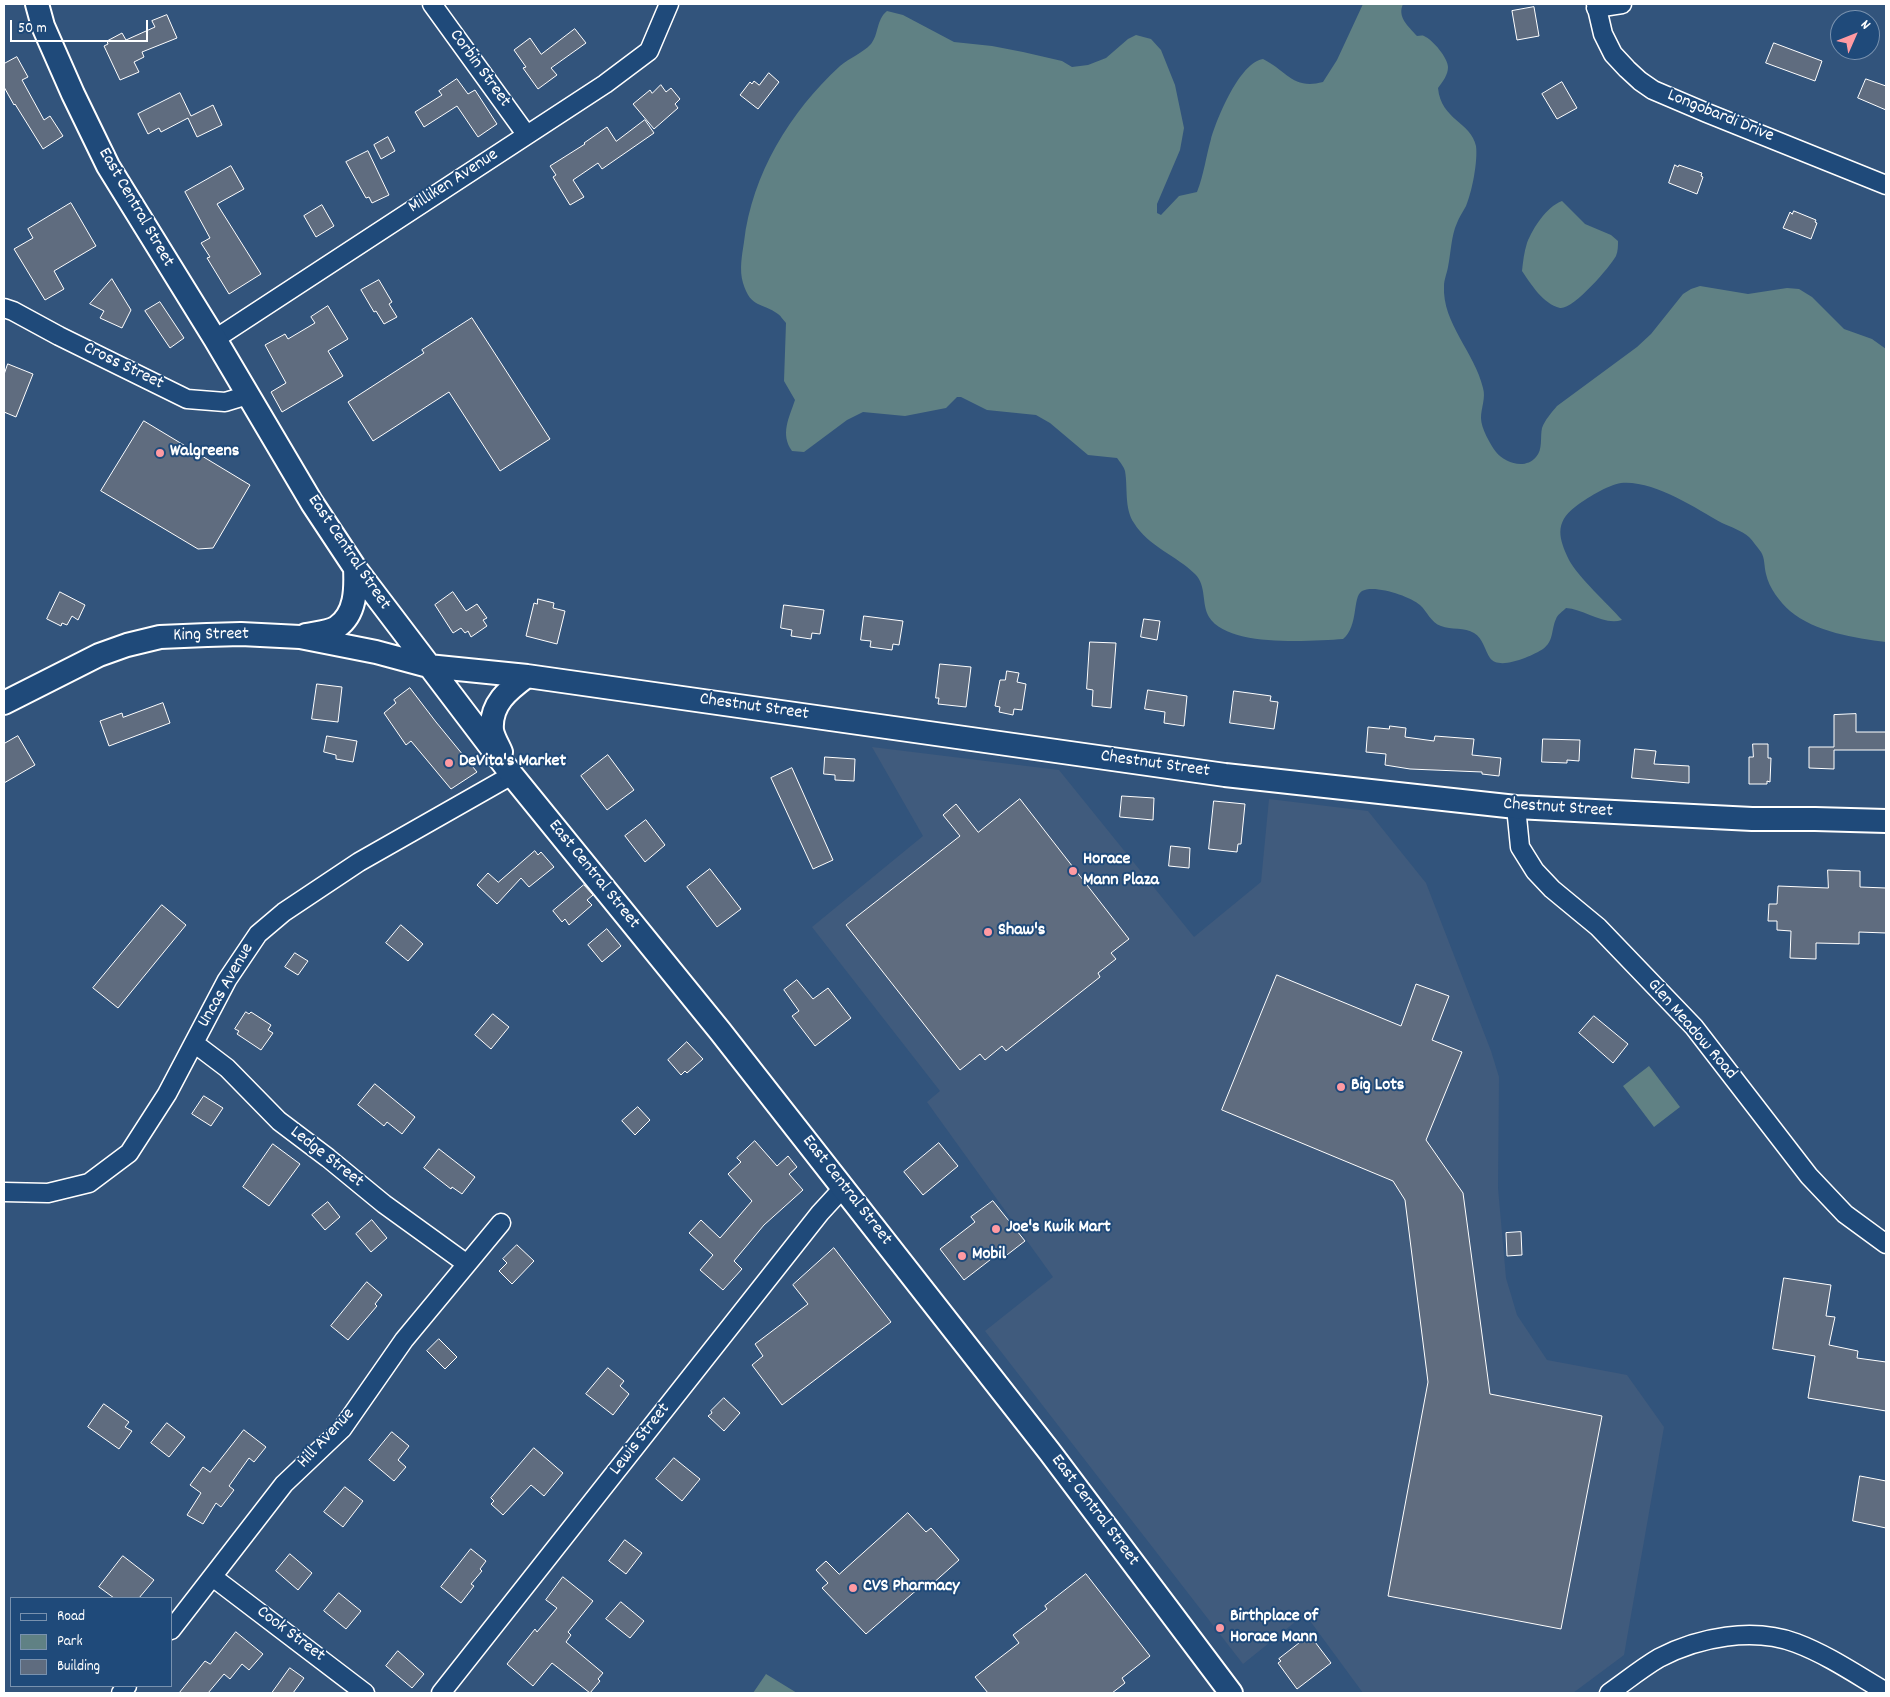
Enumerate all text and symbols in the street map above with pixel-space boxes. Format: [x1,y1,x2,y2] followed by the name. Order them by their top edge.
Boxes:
[12,10,150,42] scale bar
[1830,10,1880,60] north arrow
[1855,16,1875,35] text: N
[18,18,47,40] text: 50 m
[444,26,514,112] street label: Corbin Street
[1664,86,1776,148] street label: Longobardi Drive
[92,145,178,271] street label: East Central Street
[405,145,503,219] street label: Milliken Avenue
[79,338,167,396] street label: Cross Street
[170,442,239,464] place label: Walgreens
[154,447,166,459] marker: Walgreens
[302,491,394,615] street label: East Central Street
[173,625,249,647] street label: King Street
[698,690,810,726] street label: Chestnut Street
[1099,747,1211,783] street label: Chestnut Street
[459,752,566,774] place label: DeVita's Market
[443,757,455,769] marker: DeVita's Market
[1502,794,1614,824] street label: Chestnut Street
[542,816,644,934] street label: East Central Street
[1083,850,1159,892] place label: Horace Mann Plaza
[1067,865,1079,877] marker: Horace Mann Plaza
[998,921,1045,943] place label: Shaw's
[982,926,994,938] marker: Shaw's
[194,940,260,1032] street label: Uncas Avenue
[1641,975,1741,1085] street label: Glen Meadow Road
[1351,1076,1404,1098] place label: Big Lots
[1335,1081,1347,1093] marker: Big Lots
[285,1123,367,1193] street label: Ledge Street
[796,1132,896,1250] street label: East Central Street
[1006,1218,1111,1240] place label: Joe's Kwik Mart
[990,1223,1002,1235] marker: Joe's Kwik Mart
[972,1245,1006,1267] place label: Mobil
[956,1250,968,1262] marker: Mobil
[606,1400,676,1480] street label: Lewis Street
[294,1404,360,1474] street label: Hill Avenue
[1045,1451,1143,1571] street label: East Central Street
[863,1577,959,1599] place label: CVS Pharmacy
[847,1582,859,1594] marker: CVS Pharmacy
[10,1597,172,1687] legend
[251,1602,329,1668] street label: Cook Street
[57,1606,85,1628] text: Road
[1230,1607,1318,1650] place label: Birthplace of Horace Mann
[1214,1622,1226,1634] marker: Birthplace of Horace Mann
[57,1631,83,1653] text: Park
[57,1656,100,1678] text: Building

